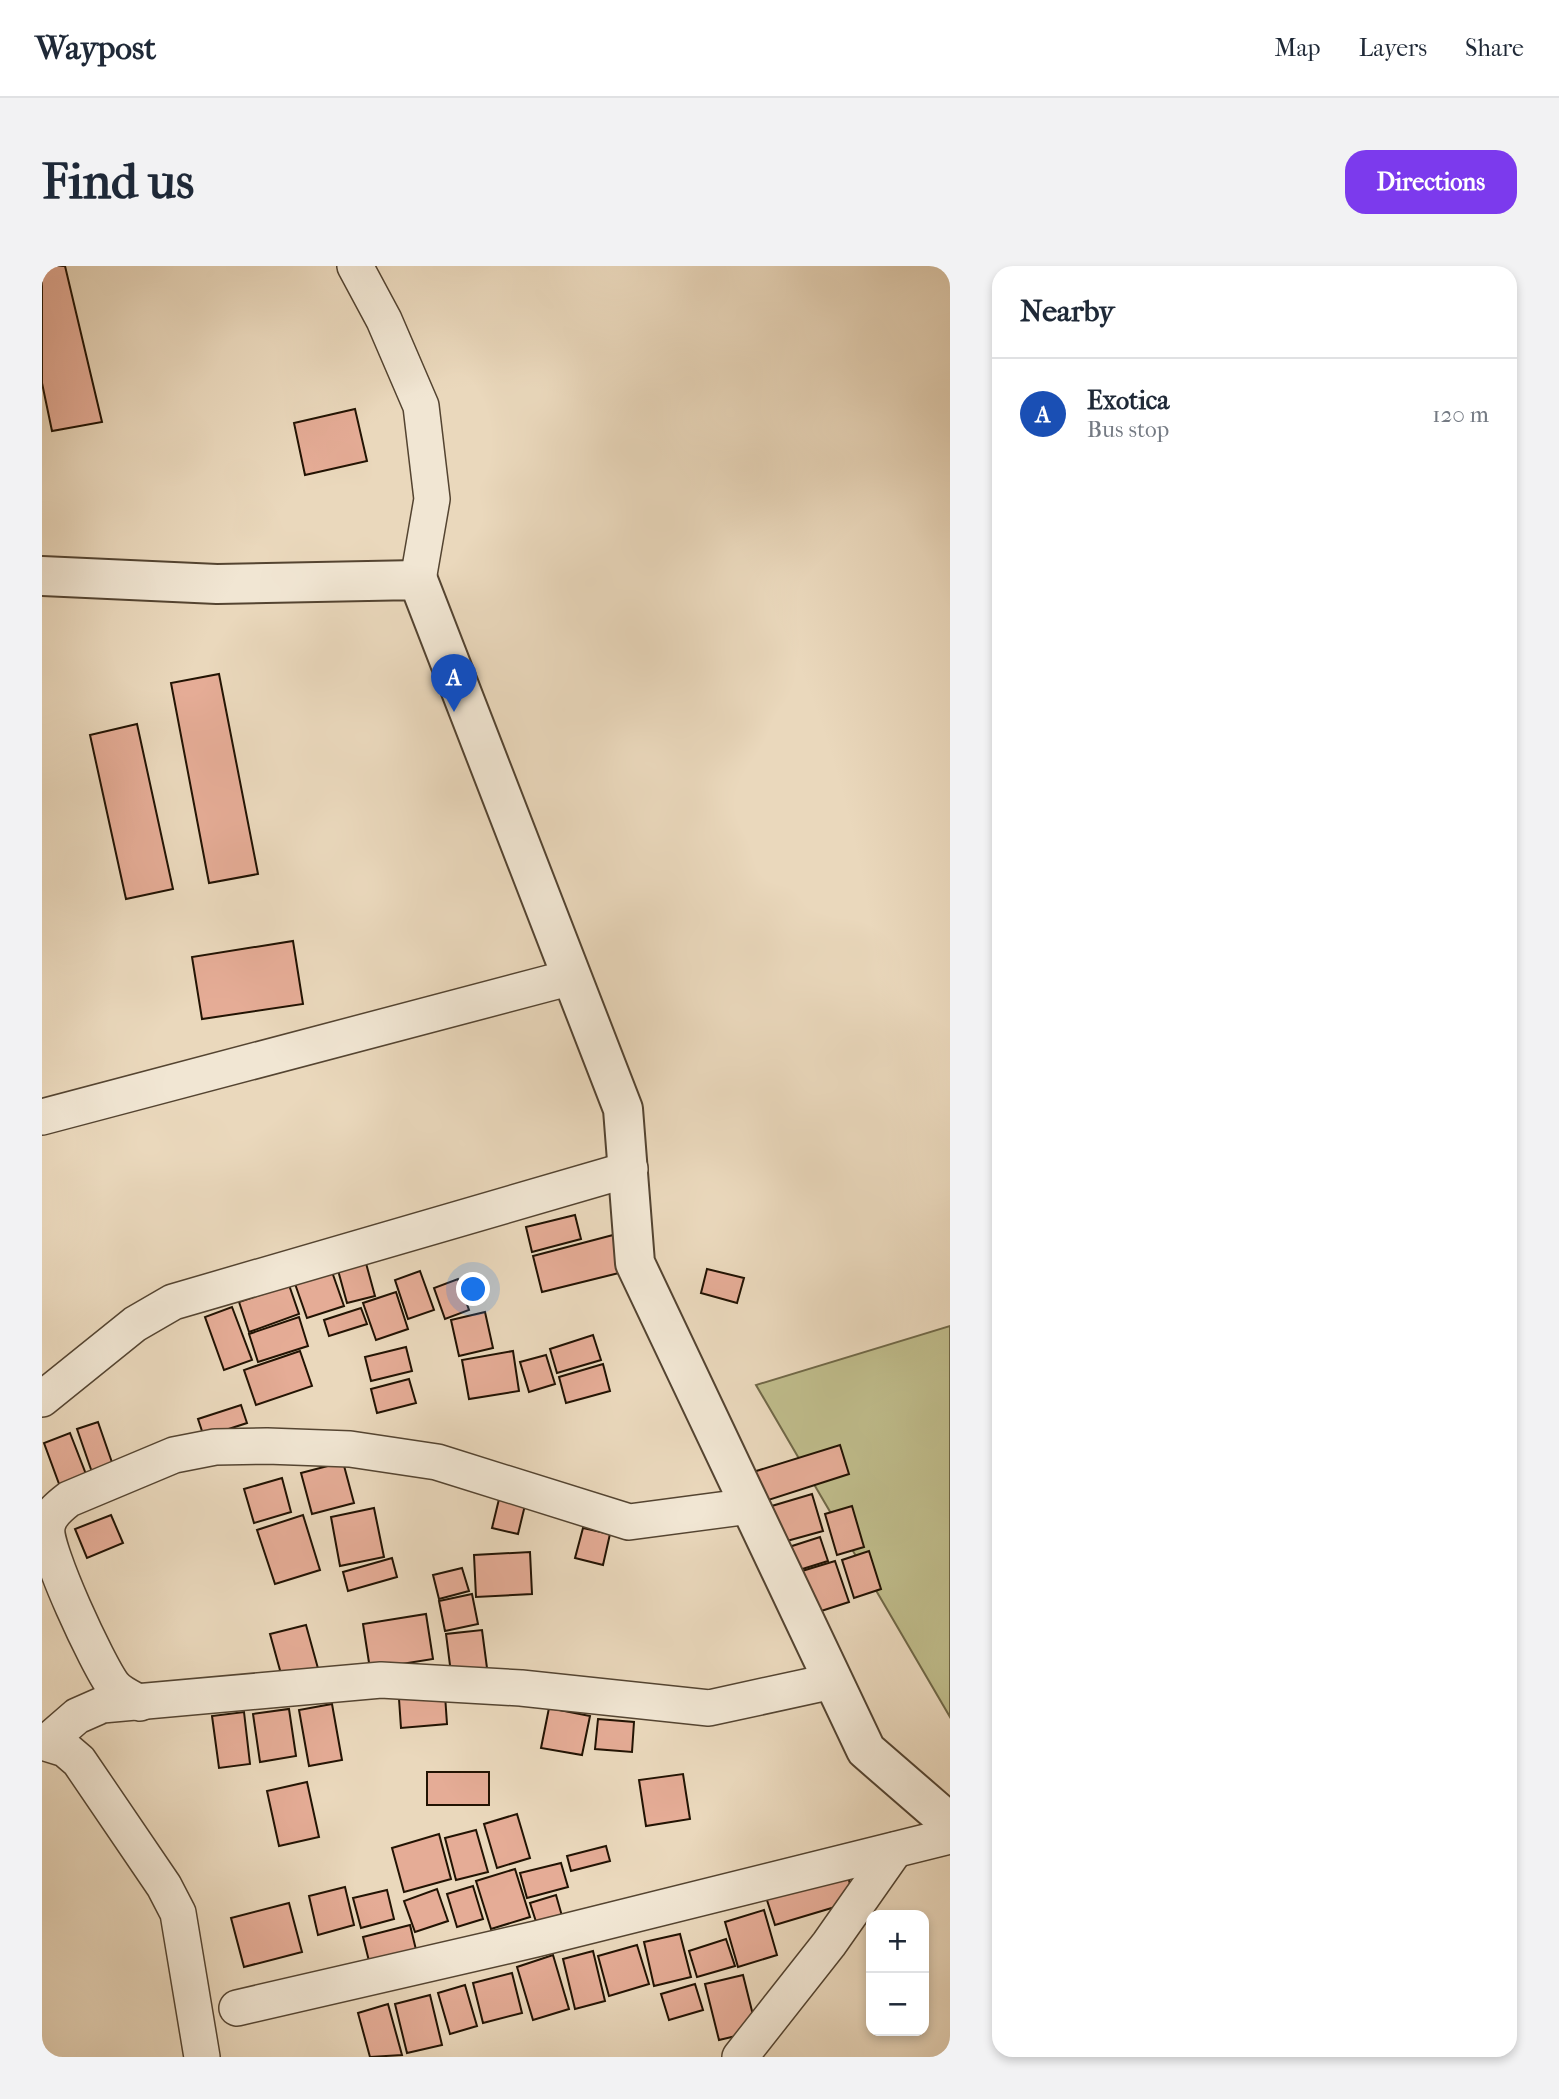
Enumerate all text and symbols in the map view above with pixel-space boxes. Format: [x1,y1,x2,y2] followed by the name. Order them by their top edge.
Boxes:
[35,29,156,68] text: Waypost
[1275,34,1321,62] text: Map
[1359,34,1427,62] text: Layers
[1465,34,1524,62] text: Share
[1345,150,1517,214] button: Directions
[42,153,194,211] text: Find us
[1020,294,1115,329] text: Nearby
[1087,385,1169,416] text: Exotica
[1036,401,1050,428] text: A
[1432,401,1489,428] text: 120 m
[1087,416,1169,443] text: Bus stop
[431,654,477,712] pin: A
[456,1272,490,1306] your location
[866,1910,929,2036] map controls
[866,1910,929,1973] button: +
[866,1973,929,2036] button: −

